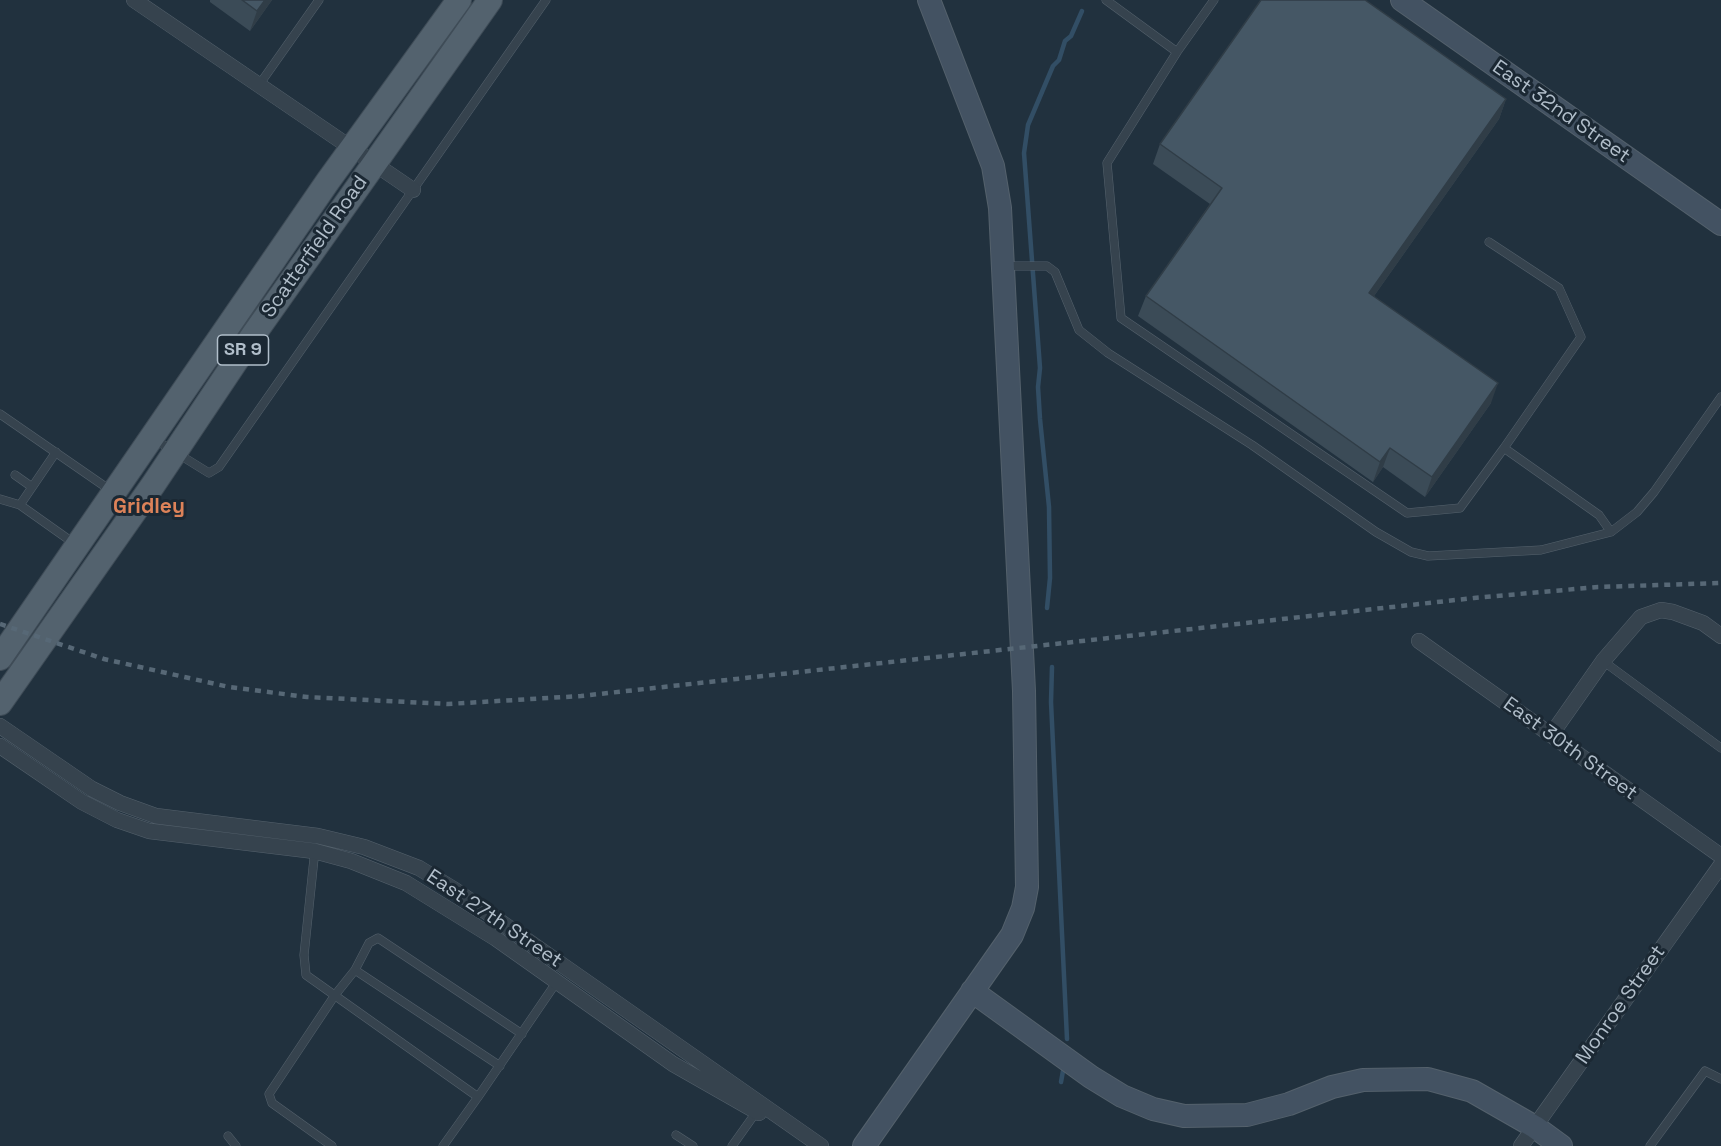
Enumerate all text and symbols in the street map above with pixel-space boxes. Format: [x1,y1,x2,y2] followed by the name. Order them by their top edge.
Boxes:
[1487,55,1635,169] street label: East 32nd Street
[257,171,373,323] street label: Scatterfield Road
[218,335,268,365] road number: SR 9
[113,494,185,520] district label: Gridley
[1498,692,1642,806] street label: East 30th Street
[422,865,566,973] street label: East 27th Street
[1571,941,1671,1069] street label: Monroe Street

